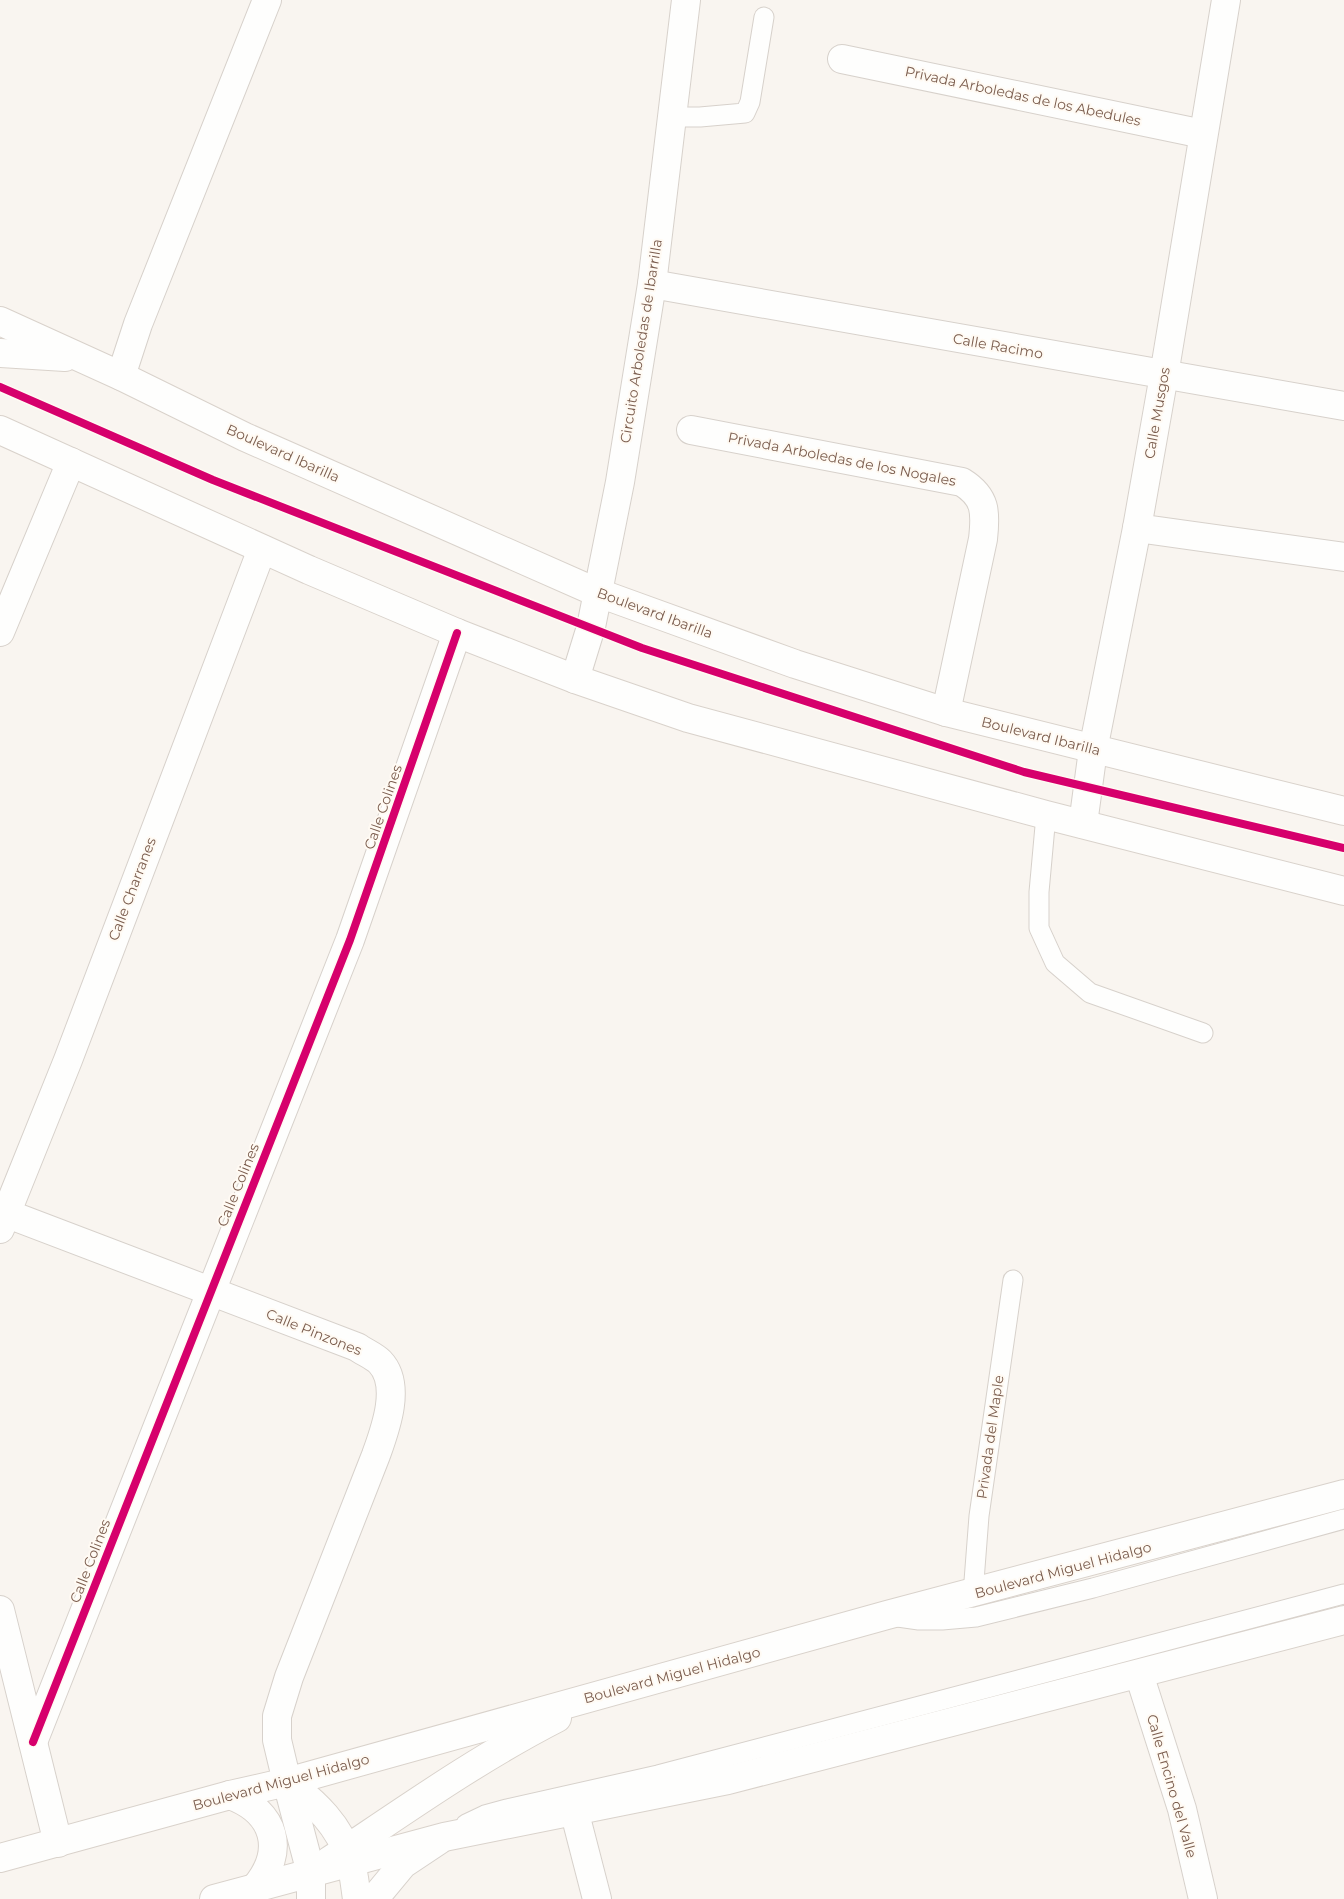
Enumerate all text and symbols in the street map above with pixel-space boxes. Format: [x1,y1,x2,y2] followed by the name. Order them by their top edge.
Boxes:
[903,62,1143,130] street label: Privada Arboledas de los Abedules
[616,238,666,444] street label: Circuito Arboledas de Ibarrilla
[952,329,1045,363] street label: Calle Racimo
[1140,366,1174,460] street label: Calle Musgos
[224,420,342,486] street label: Boulevard Ibarilla
[726,428,958,490] street label: Privada Arboledas de los Nogales
[595,584,715,642] street label: Boulevard Ibarilla
[980,713,1102,759] street label: Boulevard Ibarilla
[360,762,406,852] street label: Calle Colines
[104,835,160,943] street label: Calle Charranes
[213,1140,263,1229] street label: Calle Colines
[264,1305,365,1359] street label: Calle Pinzones
[972,1374,1008,1500] street label: Privada del Maple
[66,1516,114,1605] street label: Calle Colines
[973,1538,1153,1602] street label: Boulevard Miguel Hidalgo
[582,1643,762,1707] street label: Boulevard Miguel Hidalgo
[1143,1712,1201,1860] street label: Calle Encino del Valle
[191,1750,371,1814] street label: Boulevard Miguel Hidalgo

